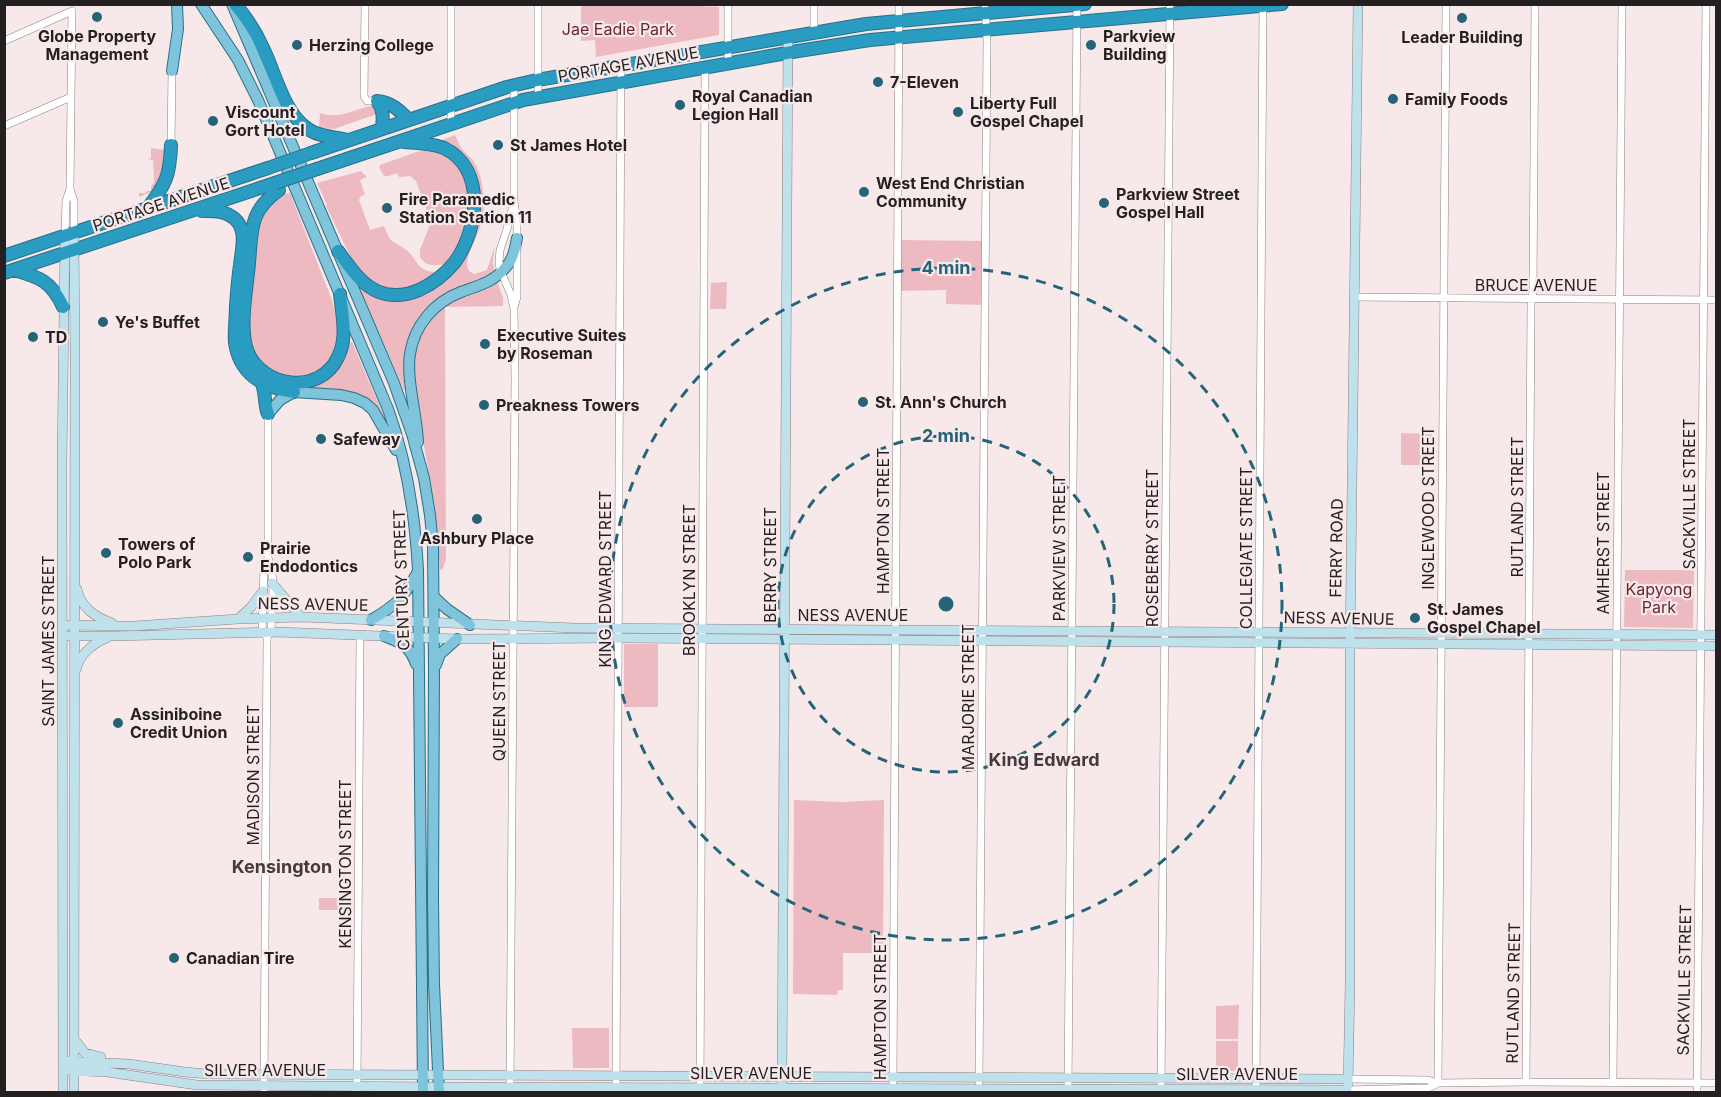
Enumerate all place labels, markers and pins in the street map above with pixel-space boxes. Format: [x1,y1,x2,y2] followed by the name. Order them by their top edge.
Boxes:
[90,10,104,24] marker: Globe Property Management
[1455,11,1469,25] marker: Leader Building
[38,26,156,64] place label: Globe Property Management
[1103,26,1176,64] place label: Parkview Building
[1401,27,1523,47] place label: Leader Building
[309,35,434,55] place label: Herzing College
[290,38,304,52] marker: Herzing College
[1084,38,1098,52] marker: Parkview Building
[890,72,959,92] place label: 7-Eleven
[871,75,885,89] marker: 7-Eleven
[692,86,813,124] place label: Royal Canadian Legion Hall
[1405,89,1508,109] place label: Family Foods
[1386,92,1400,106] marker: Family Foods
[970,93,1084,131] place label: Liberty Full Gospel Chapel
[673,98,687,112] marker: Royal Canadian Legion Hall
[225,102,305,140] place label: Viscount Gort Hotel
[951,105,965,119] marker: Liberty Full Gospel Chapel
[206,114,220,128] marker: Viscount Gort Hotel
[510,135,627,155] place label: St James Hotel
[491,138,505,152] marker: St James Hotel
[876,173,1025,211] place label: West End Christian Community
[1116,184,1240,222] place label: Parkview Street Gospel Hall
[857,185,871,199] marker: West End Christian Community
[399,189,532,227] place label: Fire Paramedic Station Station 11
[1097,196,1111,210] marker: Parkview Street Gospel Hall
[380,201,394,215] marker: Fire Paramedic Station Station 11
[115,312,200,332] place label: Ye's Buffet
[96,315,110,329] marker: Ye's Buffet
[497,325,626,363] place label: Executive Suites by Roseman
[45,327,67,347] place label: TD
[26,330,40,344] marker: TD
[478,337,492,351] marker: Executive Suites by Roseman
[875,392,1007,412] place label: St. Ann's Church
[496,395,639,415] place label: Preakness Towers
[856,395,870,409] marker: St. Ann's Church
[477,398,491,412] marker: Preakness Towers
[333,429,401,449] place label: Safeway
[314,432,328,446] marker: Safeway
[470,512,484,526] marker: Ashbury Place
[420,528,534,548] place label: Ashbury Place
[118,534,196,572] place label: Towers of Polo Park
[260,538,358,576] place label: Prairie Endodontics
[99,546,113,560] marker: Towers of Polo Park
[241,550,255,564] marker: Prairie Endodontics
[936,594,956,614] centre of rings
[1427,599,1541,637] place label: St. James Gospel Chapel
[1408,611,1422,625] marker: St. James Gospel Chapel
[130,704,227,742] place label: Assiniboine Credit Union
[111,716,125,730] marker: Assiniboine Credit Union
[186,948,295,968] place label: Canadian Tire
[167,951,181,965] marker: Canadian Tire

